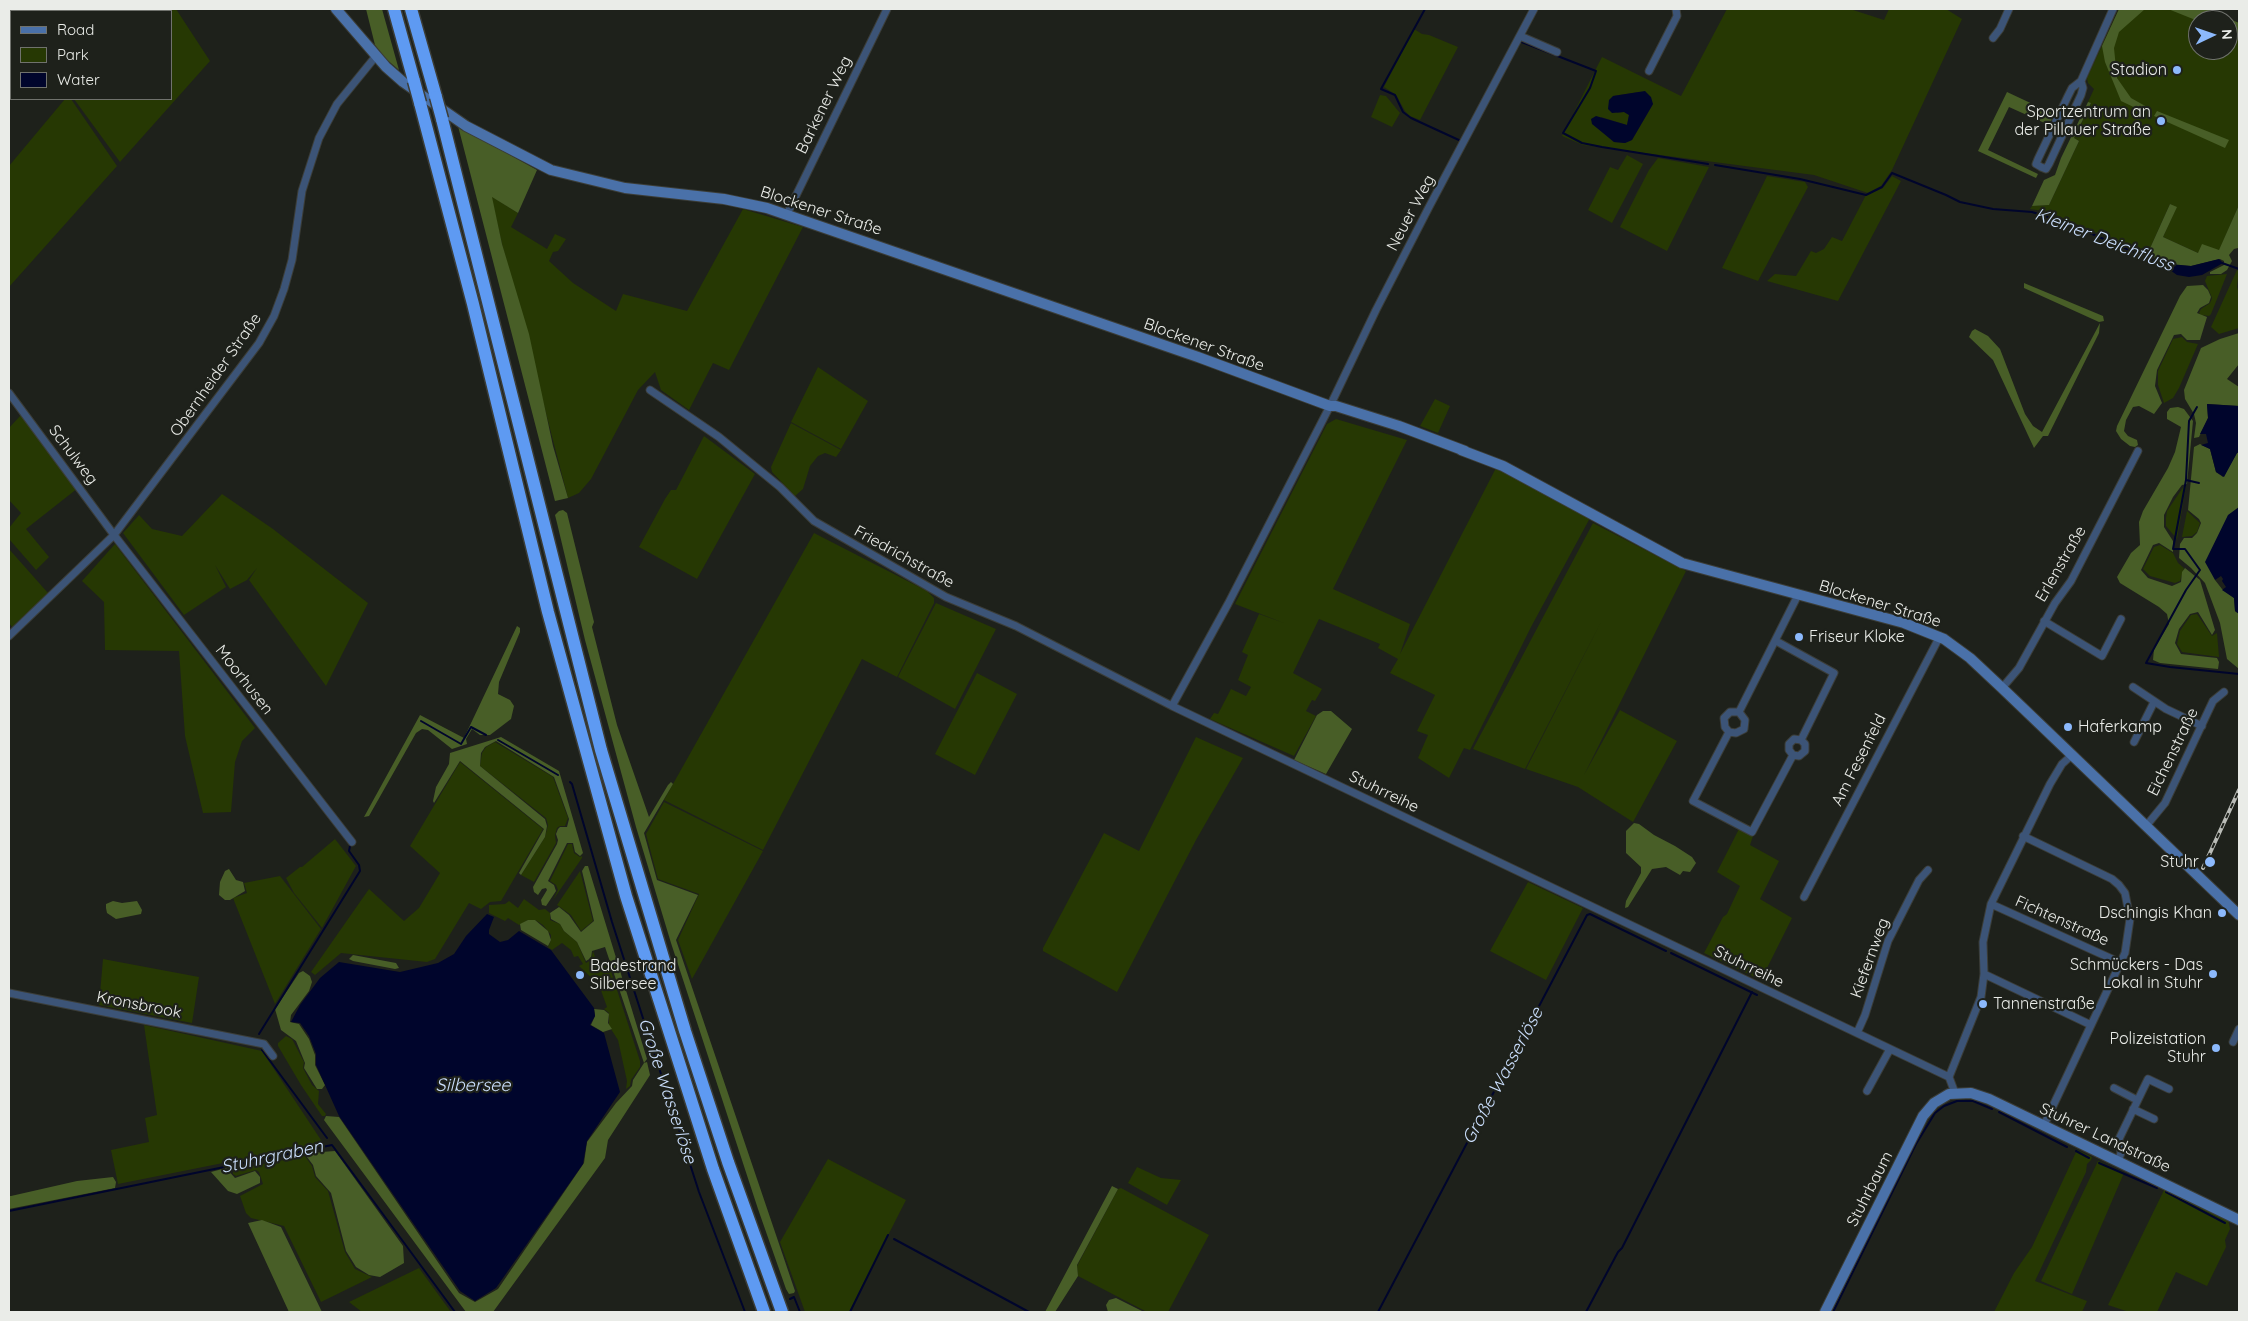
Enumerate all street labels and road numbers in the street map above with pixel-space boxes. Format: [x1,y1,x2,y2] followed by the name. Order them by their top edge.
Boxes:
[792,53,856,157] street label: Barkener Weg
[1383,172,1439,254] street label: Neuer Weg
[758,182,884,240] street label: Blockener Straße
[166,310,266,440] street label: Obernheider Straße
[1141,314,1267,376] street label: Blockener Straße
[44,421,102,489] street label: Schulweg
[851,522,957,592] street label: Friedrichstraße
[2032,523,2090,605] street label: Erlenstraße
[1817,576,1943,632] street label: Blockener Straße
[211,642,277,718] street label: Moorhusen
[2143,705,2203,799] street label: Eichenstraße
[1828,711,1890,809] street label: Am Fesenfeld
[1346,767,1422,817] street label: Stuhrreihe
[2012,892,2112,950] street label: Fichtenstraße
[1847,915,1893,1001] street label: Kiefernweg
[1711,942,1787,992] street label: Stuhrreihe
[95,987,183,1023] street label: Kronsbrook
[2036,1099,2174,1177] street label: Stuhrer Landstraße
[1843,1148,1897,1230] street label: Stuhrbaum

